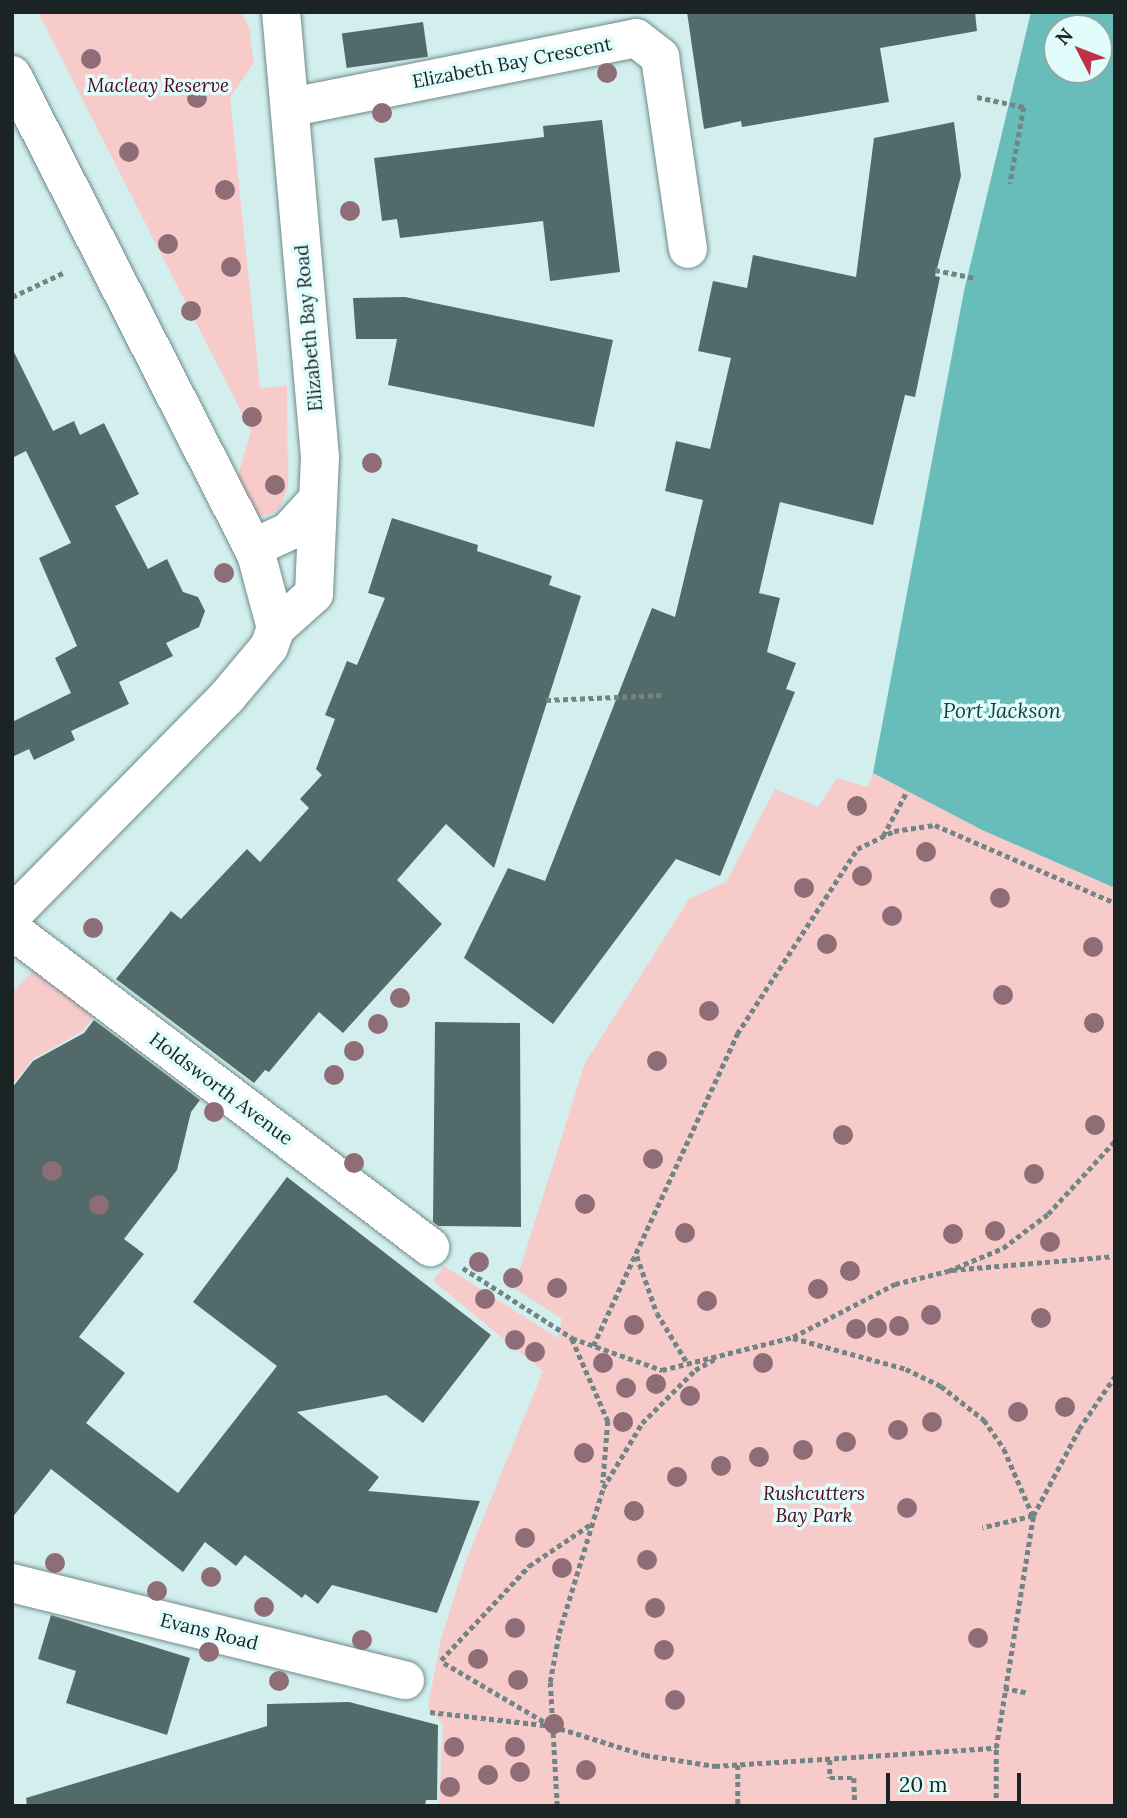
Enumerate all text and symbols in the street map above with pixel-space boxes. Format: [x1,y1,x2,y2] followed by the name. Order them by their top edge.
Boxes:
[1043,14,1113,84] north arrow
[1050,23,1078,50] text: N
[410,32,614,94] street label: Elizabeth Bay Crescent
[87,75,229,97] park label: Macleay Reserve
[290,244,328,412] street label: Elizabeth Bay Road
[943,698,1061,724] water label: Port Jackson
[145,1028,297,1150] street label: Holdsworth Avenue
[763,1483,865,1527] park label: Rushcutters Bay Park
[158,1609,260,1655] street label: Evans Road
[889,1758,1024,1802] scale bar
[899,1771,948,1798] text: 20 m

